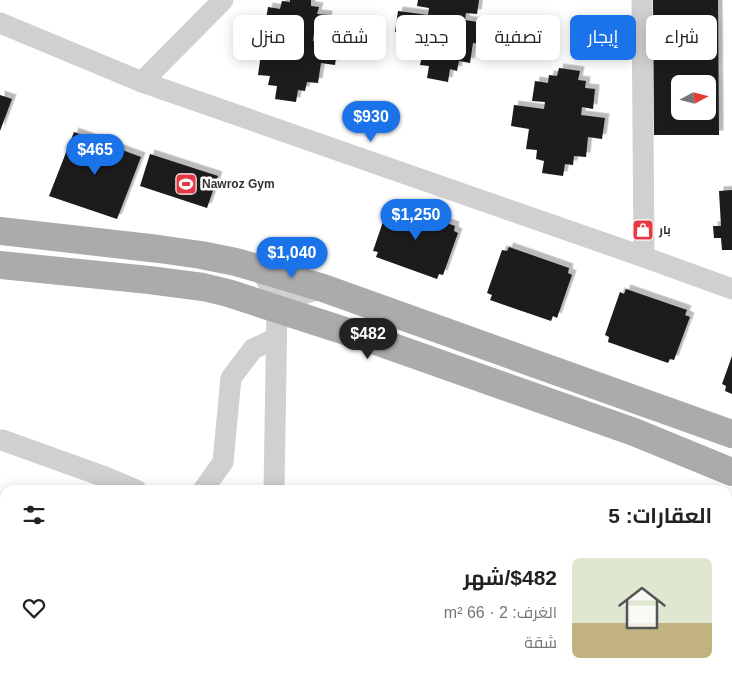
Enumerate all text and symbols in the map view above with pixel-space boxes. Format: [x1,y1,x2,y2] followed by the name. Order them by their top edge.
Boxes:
[233,15,304,60] chip: منزل
[314,15,386,60] chip: شقة
[396,15,466,60] chip: جديد
[476,15,560,60] chip: تصفية
[570,15,636,60] chip: إيجار
[646,15,717,60] chip: شراء
[671,75,716,120] north arrow
[671,75,716,120] map controls
[341,100,401,143] pin: $930
[353,108,389,125] text: $930
[65,134,125,176] pin: $465
[77,141,113,158] text: $465
[174,172,198,196] sports icon: Nawroz Gym
[202,177,275,191] place label: Nawroz Gym
[375,198,457,241] pin: $1,250
[392,206,440,223] text: $1,250
[631,218,655,242] shop icon: بار
[658,223,671,238] place label: بار
[251,236,333,279] pin: $1,040
[268,244,316,261] text: $1,040
[338,318,398,360] pin: $482
[350,325,386,342] text: $482
[20,501,48,529] icon: filters
[608,504,712,527] text: العقارات: 5
[463,566,557,589] text: $482/شهر
[612,578,672,638] icon: home
[20,594,48,622] icon: heart
[444,604,557,621] text: الغرف: 2 · 66 m²
[524,634,557,651] text: شقة

